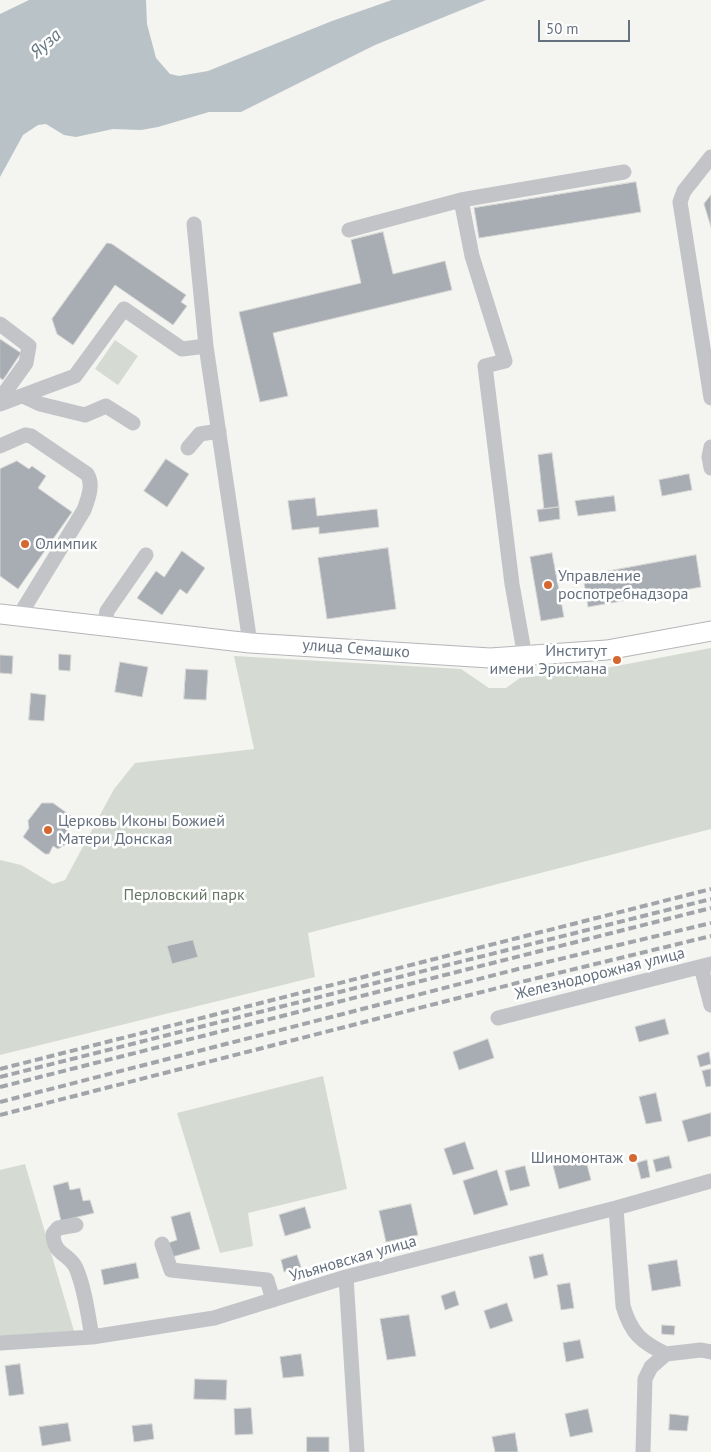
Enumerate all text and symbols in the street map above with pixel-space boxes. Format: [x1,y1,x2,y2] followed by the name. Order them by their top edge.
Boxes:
[541,10,634,42] scale bar
[546,19,579,38] text: 50 m
[26,25,66,63] water label: Яуза
[35,534,97,554] place label: Олимпик
[19,538,31,550] marker: Олимпик
[558,566,689,604] place label: Управление роспотребнадзора
[542,579,554,591] marker: Управление роспотребнадзора
[302,636,410,662] street label: улица Семашко
[489,641,607,679] place label: Институт имени Эрисмана
[611,654,623,666] marker: Институт имени Эрисмана
[58,811,225,849] place label: Церковь Иконы Божией Матери Донская
[42,824,54,836] marker: Церковь Иконы Божией Матери Донская
[123,885,245,905] park label: Перловский парк
[513,944,687,1004] street label: Железнодорожная улица
[531,1148,623,1168] place label: Шиномонтаж
[627,1152,639,1164] marker: Шиномонтаж
[287,1232,419,1286] street label: Ульяновская улица

